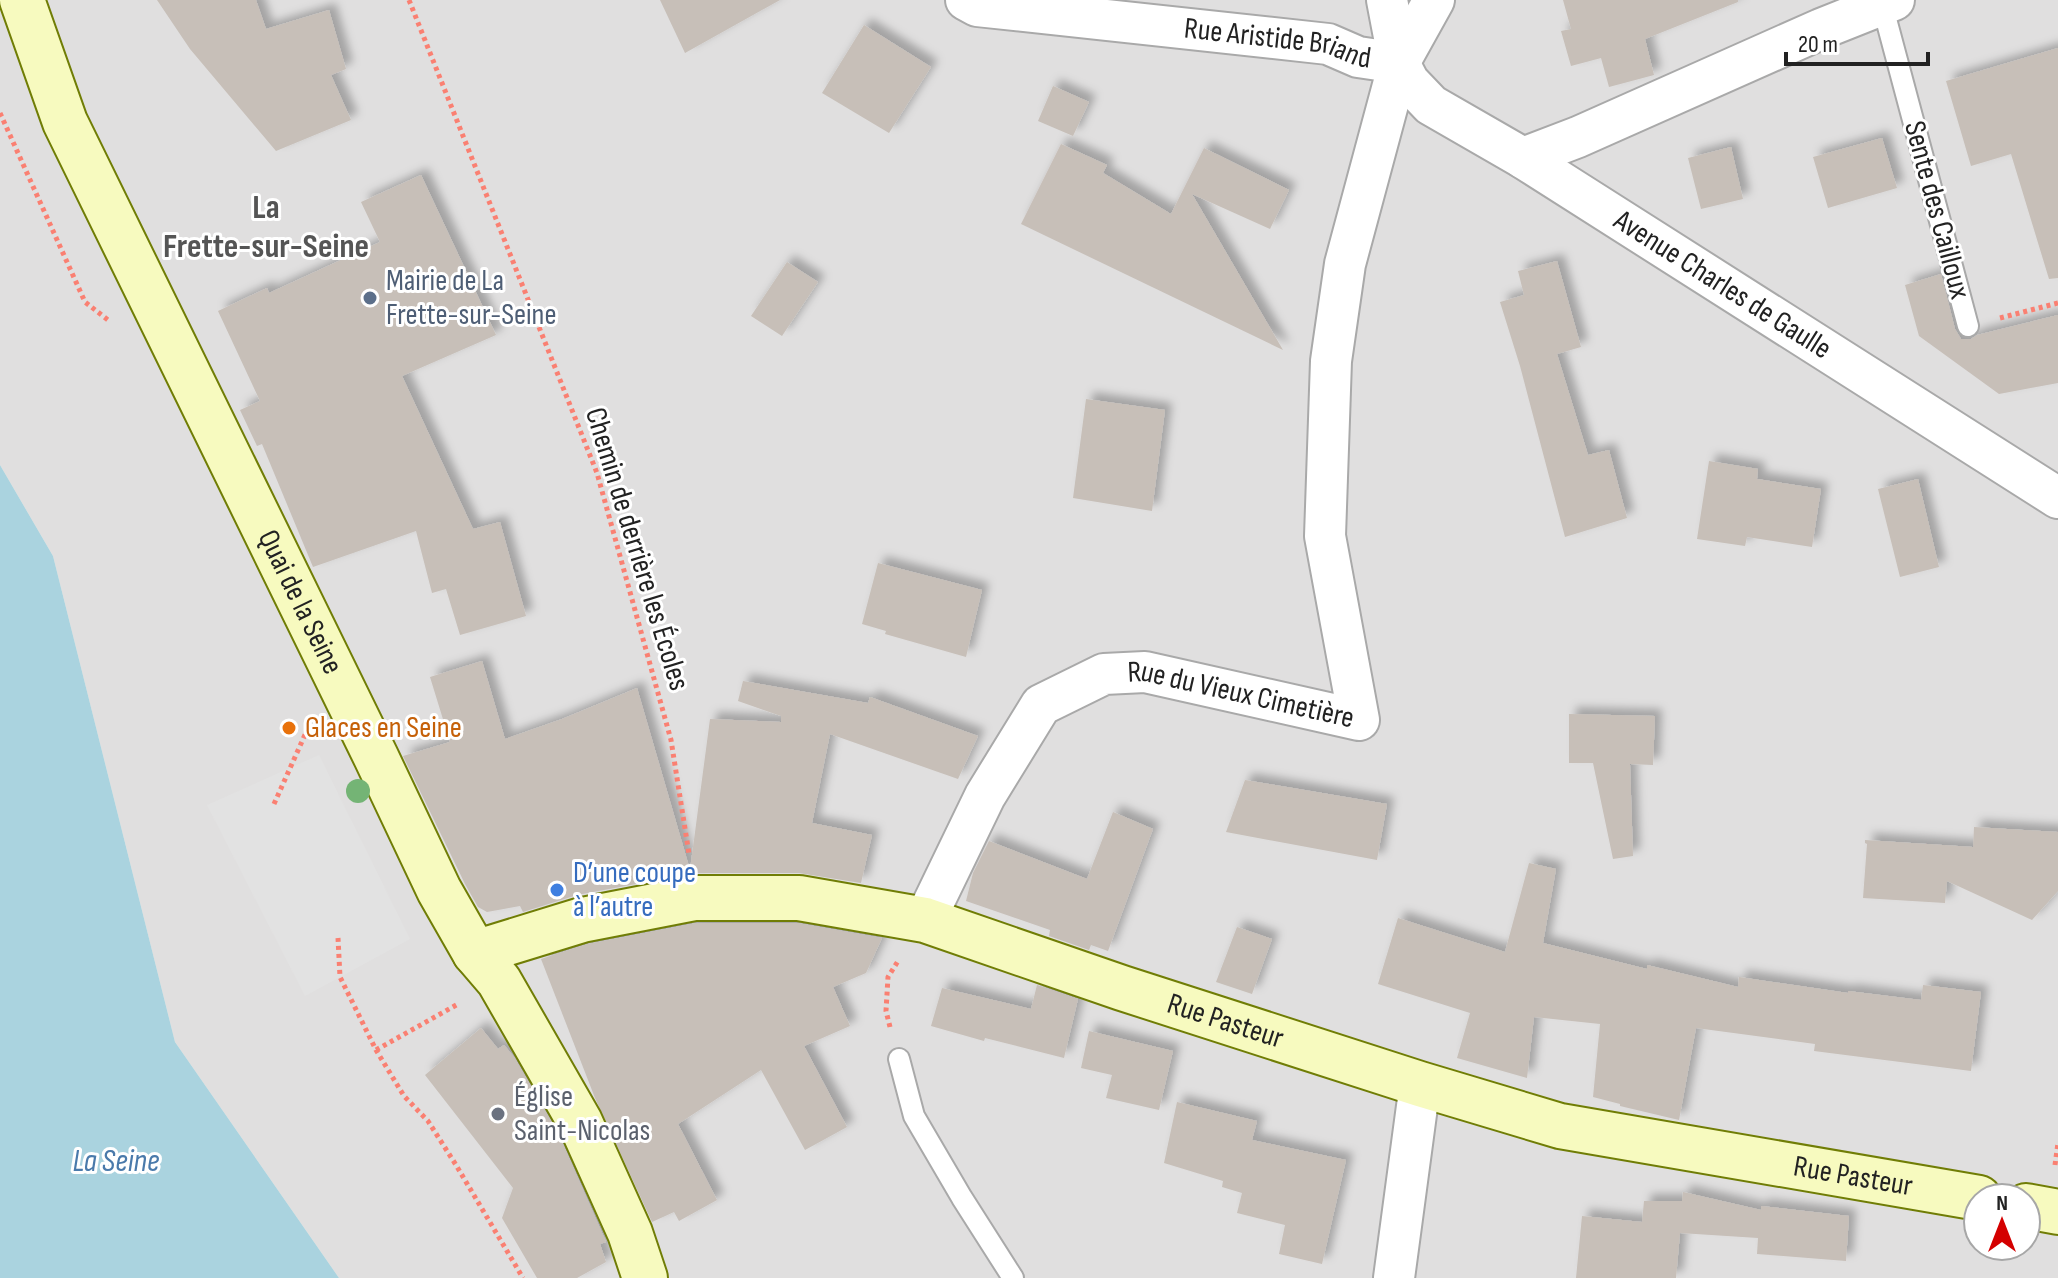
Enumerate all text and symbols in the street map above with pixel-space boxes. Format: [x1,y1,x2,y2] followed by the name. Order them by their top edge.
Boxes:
[1182,11,1373,77] street label: Rue Aristide Briand
[1786,16,1928,66] scale bar
[1798,30,1838,59] text: 20 m
[1896,117,1978,303] street label: Sente des Cailloux
[163,187,369,267] district label: La Frette-sur-Seine
[1606,202,1838,367] street label: Avenue Charles de Gaulle
[386,263,557,333] place label: Mairie de La Frette-sur-Seine
[361,289,379,307] marker: Mairie de La Frette-sur-Seine
[577,403,697,695] street label: Chemin de derrière les Écoles
[250,524,351,680] street label: Quai de la Seine
[1127,654,1358,736] street label: Rue du Vieux Cimetière
[305,710,462,746] place label: Glaces en Seine
[280,719,298,737] marker: Glaces en Seine
[573,855,696,925] place label: D’une coupe à l’autre
[548,881,566,899] marker: D’une coupe à l’autre
[1163,986,1288,1057] street label: Rue Pasteur
[514,1079,650,1149] place label: Église Saint-Nicolas
[489,1105,507,1123] marker: Église Saint-Nicolas
[73,1142,159,1181] water label: La Seine
[1791,1148,1916,1204] street label: Rue Pasteur
[1962,1182,2042,1262] north arrow
[1996,1190,2008,1217] text: N

